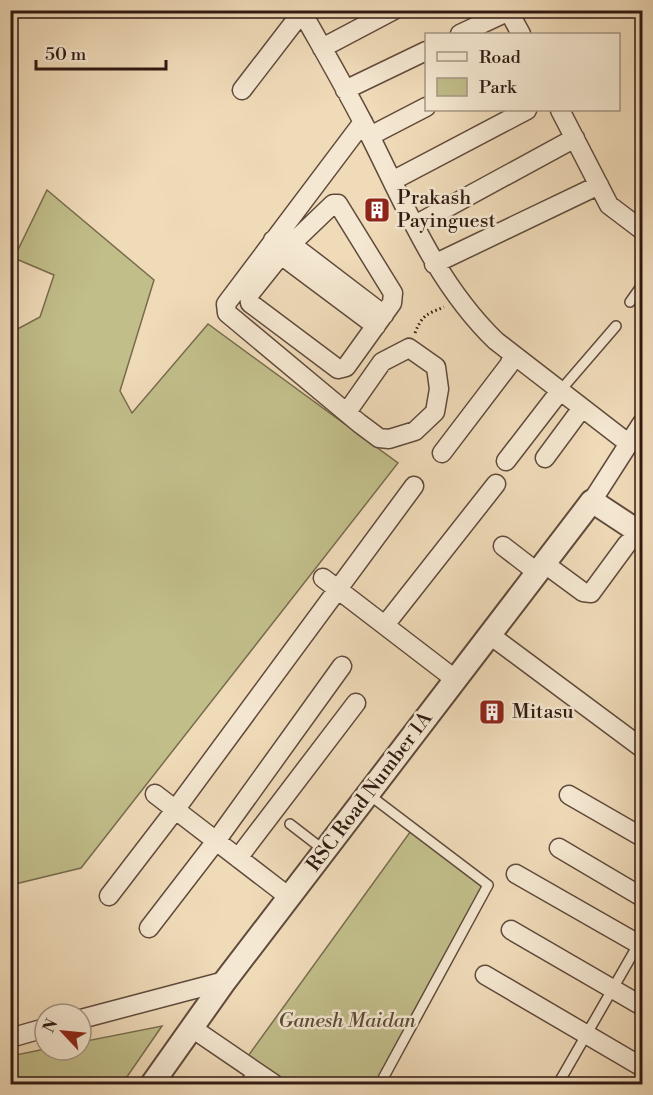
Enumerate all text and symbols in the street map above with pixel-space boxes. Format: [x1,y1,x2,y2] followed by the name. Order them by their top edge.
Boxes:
[36,33,166,71] scale bar
[425,33,620,111] legend
[45,43,87,66] text: 50 m
[479,46,522,69] text: Road
[479,76,518,99] text: Park
[397,186,496,234] place label: Prakash Payinguest
[362,195,392,225] building icon: Prakash Payinguest
[477,697,507,727] building icon: Mitasu
[512,700,574,725] place label: Mitasu
[302,706,439,877] street label: RSC Road Number 1A
[33,1002,93,1062] north arrow
[278,1009,417,1034] park label: Ganesh Maidan
[39,1015,62,1036] text: N

